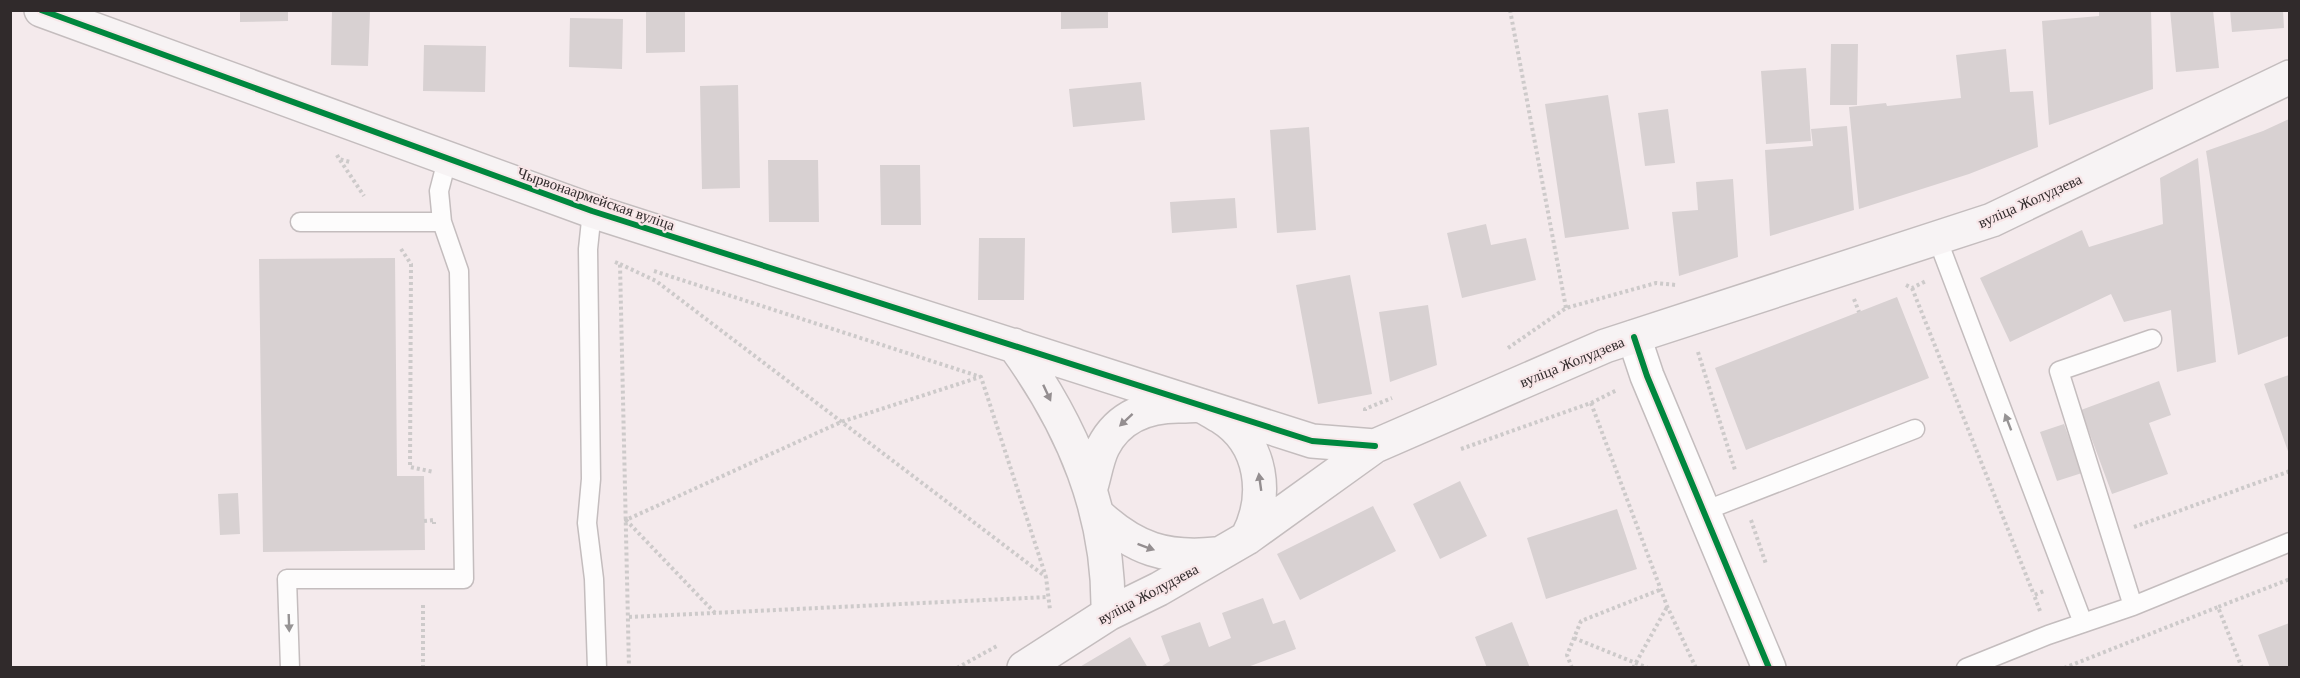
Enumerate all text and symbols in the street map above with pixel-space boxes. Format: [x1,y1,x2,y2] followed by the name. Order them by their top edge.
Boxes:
[515,165,677,234] street label: Чырвонаармейская вуліца
[1976,171,2084,231] street label: вуліца Жолудзева
[1517,334,1627,390] street label: вуліца Жолудзева
[1042,385,1051,402] one-way arrow
[1119,413,1133,427] one-way arrow
[2003,413,2012,431] one-way arrow
[1255,473,1264,492] one-way arrow
[1137,543,1155,552] one-way arrow
[1095,561,1201,627] street label: вуліца Жолудзева
[284,614,293,633] one-way arrow

